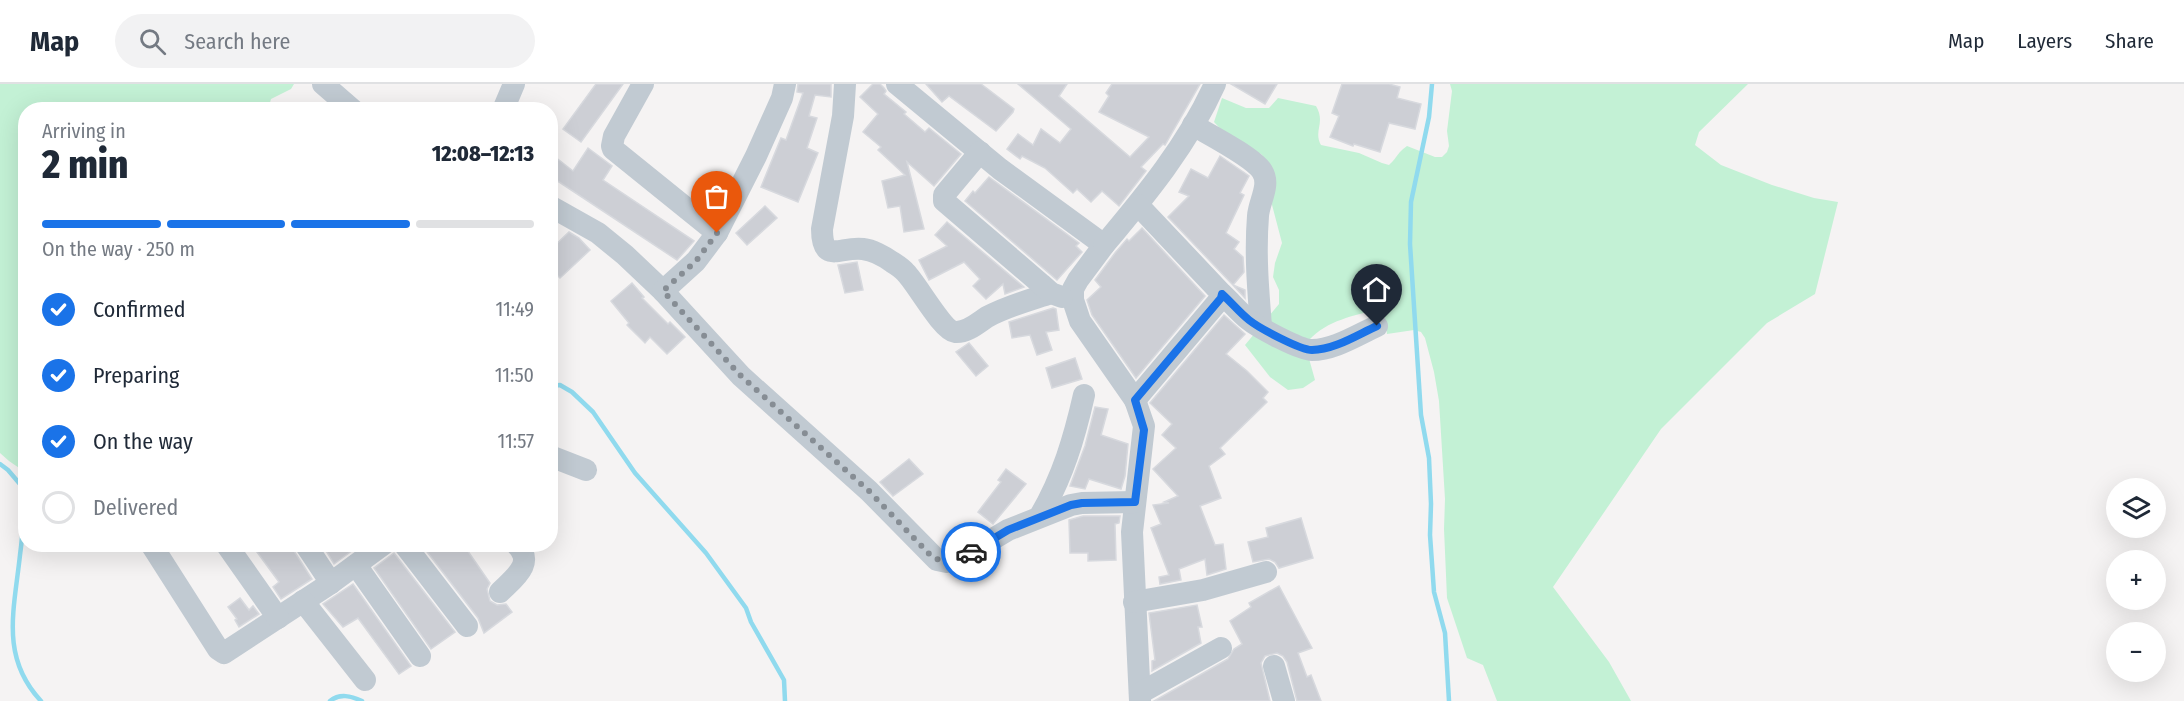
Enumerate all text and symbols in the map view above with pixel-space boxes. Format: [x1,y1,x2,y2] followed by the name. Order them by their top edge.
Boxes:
[115,14,535,68] search box
[30,25,79,58] text: Map
[136,25,169,58] icon: search
[184,28,290,55] text: Search here
[1948,28,1984,54] text: Map
[2017,28,2072,54] text: Layers
[2105,28,2154,54] text: Share
[42,119,126,143] text: Arriving in
[432,140,534,167] text: 12:08–12:13
[42,142,128,188] text: 2 min
[691,171,742,233] pin
[700,180,733,213] icon: bag
[42,237,195,261] text: On the way · 250 m
[1351,264,1402,326] pin
[1360,273,1393,306] icon: home
[42,293,75,326] icon: check
[93,296,186,323] text: Confirmed
[496,297,534,321] text: 11:49
[42,359,75,392] icon: check
[93,362,179,389] text: Preparing
[495,363,534,387] text: 11:50
[42,425,75,458] icon: check
[93,428,193,455] text: On the way
[498,429,534,453] text: 11:57
[2106,478,2166,682] map controls
[2106,478,2166,538] button: layers
[93,494,178,521] text: Delivered
[941,522,1001,582] courier
[955,536,988,569] icon: car
[2106,550,2166,610] button: +
[2106,622,2166,682] button: −

